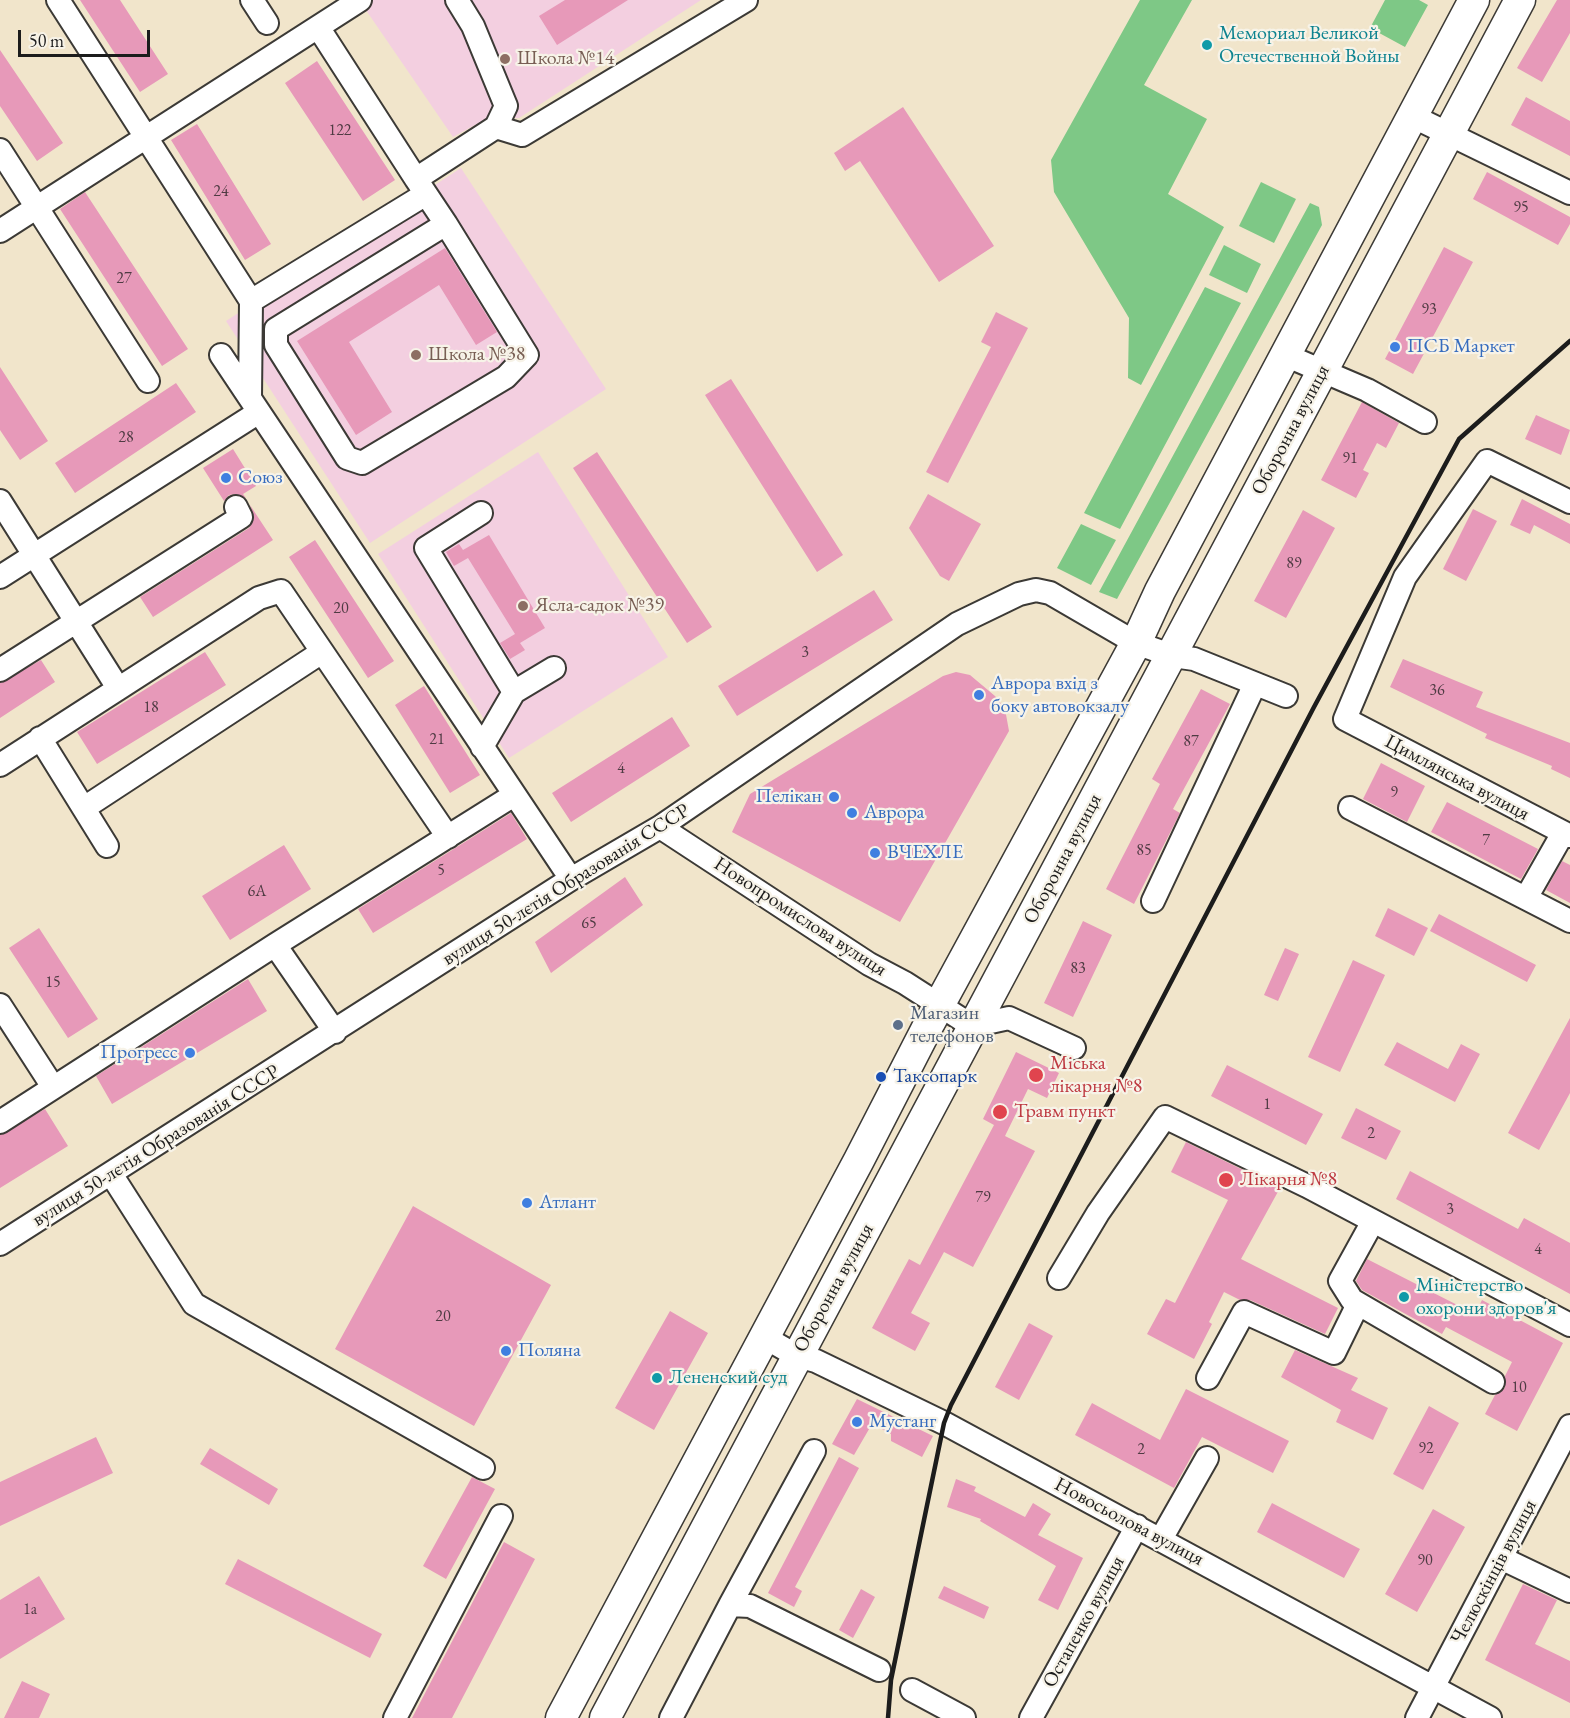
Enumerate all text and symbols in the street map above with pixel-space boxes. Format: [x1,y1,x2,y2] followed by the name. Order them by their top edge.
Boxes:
[21,18,153,56] scale bar
[1219,22,1400,69] place label: Мемориал Великой Отечественной Войны
[29,29,64,52] text: 50 m
[1200,38,1214,52] marker: Мемориал Великой Отечественной Войны
[517,47,614,71] place label: Школа №14
[498,52,512,66] marker: Школа №14
[328,121,352,141] house number: 122
[213,182,229,202] house number: 24
[1513,198,1529,218] house number: 95
[116,269,132,289] house number: 27
[1421,300,1437,320] house number: 93
[1407,335,1515,359] place label: ПСБ Маркет
[1388,340,1402,354] marker: ПСБ Маркет
[428,343,525,367] place label: Школа №38
[409,348,423,362] marker: Школа №38
[1247,361,1335,499] street label: Оборонна вулиця
[118,428,134,448] house number: 28
[1342,449,1358,469] house number: 91
[238,466,283,490] place label: Союз
[219,471,233,485] marker: Союз
[1286,554,1302,574] house number: 89
[535,594,664,618] place label: Ясла-садок №39
[333,599,349,619] house number: 20
[516,599,530,613] marker: Ясла-садок №39
[801,643,809,663] house number: 3
[991,672,1129,719] place label: Аврора вхід з боку автовокзалу
[1429,681,1445,701] house number: 36
[972,688,986,702] marker: Аврора вхід з боку автовокзалу
[143,698,159,718] house number: 18
[429,730,445,750] house number: 21
[1381,730,1533,826] street label: Цимлянська вулиця
[1183,732,1199,752] house number: 87
[617,759,625,779] house number: 4
[1390,783,1398,803] house number: 9
[755,785,822,809] place label: Пелікан
[827,790,841,804] marker: Пелікан
[1019,790,1107,928] street label: Оборонна вулиця
[438,799,694,971] street label: вулиця 50-лєтія Образованія СССР
[864,801,925,825] place label: Аврора
[845,806,859,820] marker: Аврора
[1482,831,1490,851] house number: 7
[887,841,963,865] place label: ВЧЕХЛЕ
[1136,841,1152,861] house number: 85
[868,846,882,860] marker: ВЧЕХЛЕ
[709,852,891,982] street label: Новопромислова вулиця
[437,861,445,881] house number: 5
[248,882,266,902] house number: 6А
[581,914,597,934] house number: 65
[1070,959,1086,979] house number: 83
[45,973,61,993] house number: 15
[910,1002,994,1049] place label: Магазин телефонов
[891,1018,905,1032] marker: Магазин телефонов
[100,1041,178,1065] place label: Прогресс
[183,1046,197,1060] marker: Прогресс
[1050,1052,1142,1099] place label: Міська лікарня №8
[28,1060,284,1232] street label: вулиця 50-лєтія Образованія СССР
[893,1065,977,1089] place label: Таксопарк
[1027,1066,1045,1084] marker: Міська лікарня №8
[874,1070,888,1084] marker: Таксопарк
[1263,1095,1271,1115] house number: 1
[1014,1100,1115,1124] place label: Травм пункт
[991,1103,1009,1121] marker: Травм пункт
[1367,1124,1375,1144] house number: 2
[1240,1168,1337,1192] place label: Лікарня №8
[1217,1171,1235,1189] marker: Лікарня №8
[975,1188,991,1208] house number: 79
[539,1191,596,1215] place label: Атлант
[520,1196,534,1210] marker: Атлант
[1446,1200,1454,1220] house number: 3
[789,1219,879,1357] street label: Оборонна вулиця
[1534,1240,1542,1260] house number: 4
[1416,1274,1556,1321] place label: Міністерство охорони здоров'я
[1397,1290,1411,1304] marker: Міністерство охорони здоров'я
[435,1307,451,1327] house number: 20
[518,1339,581,1363] place label: Поляна
[499,1344,513,1358] marker: Поляна
[669,1366,787,1390] place label: Лененский суд
[650,1371,664,1385] marker: Лененский суд
[1511,1378,1527,1398] house number: 10
[869,1410,936,1434] place label: Мустанг
[850,1415,864,1429] marker: Мустанг
[1418,1439,1434,1459] house number: 92
[1137,1440,1145,1460] house number: 2
[1050,1473,1208,1571] street label: Новосьолова вулиця
[1446,1496,1542,1648] street label: Челюскінців вулиця
[1417,1551,1433,1571] house number: 90
[1038,1552,1130,1692] street label: Остапенко вулиця
[23,1600,37,1620] house number: 1а

